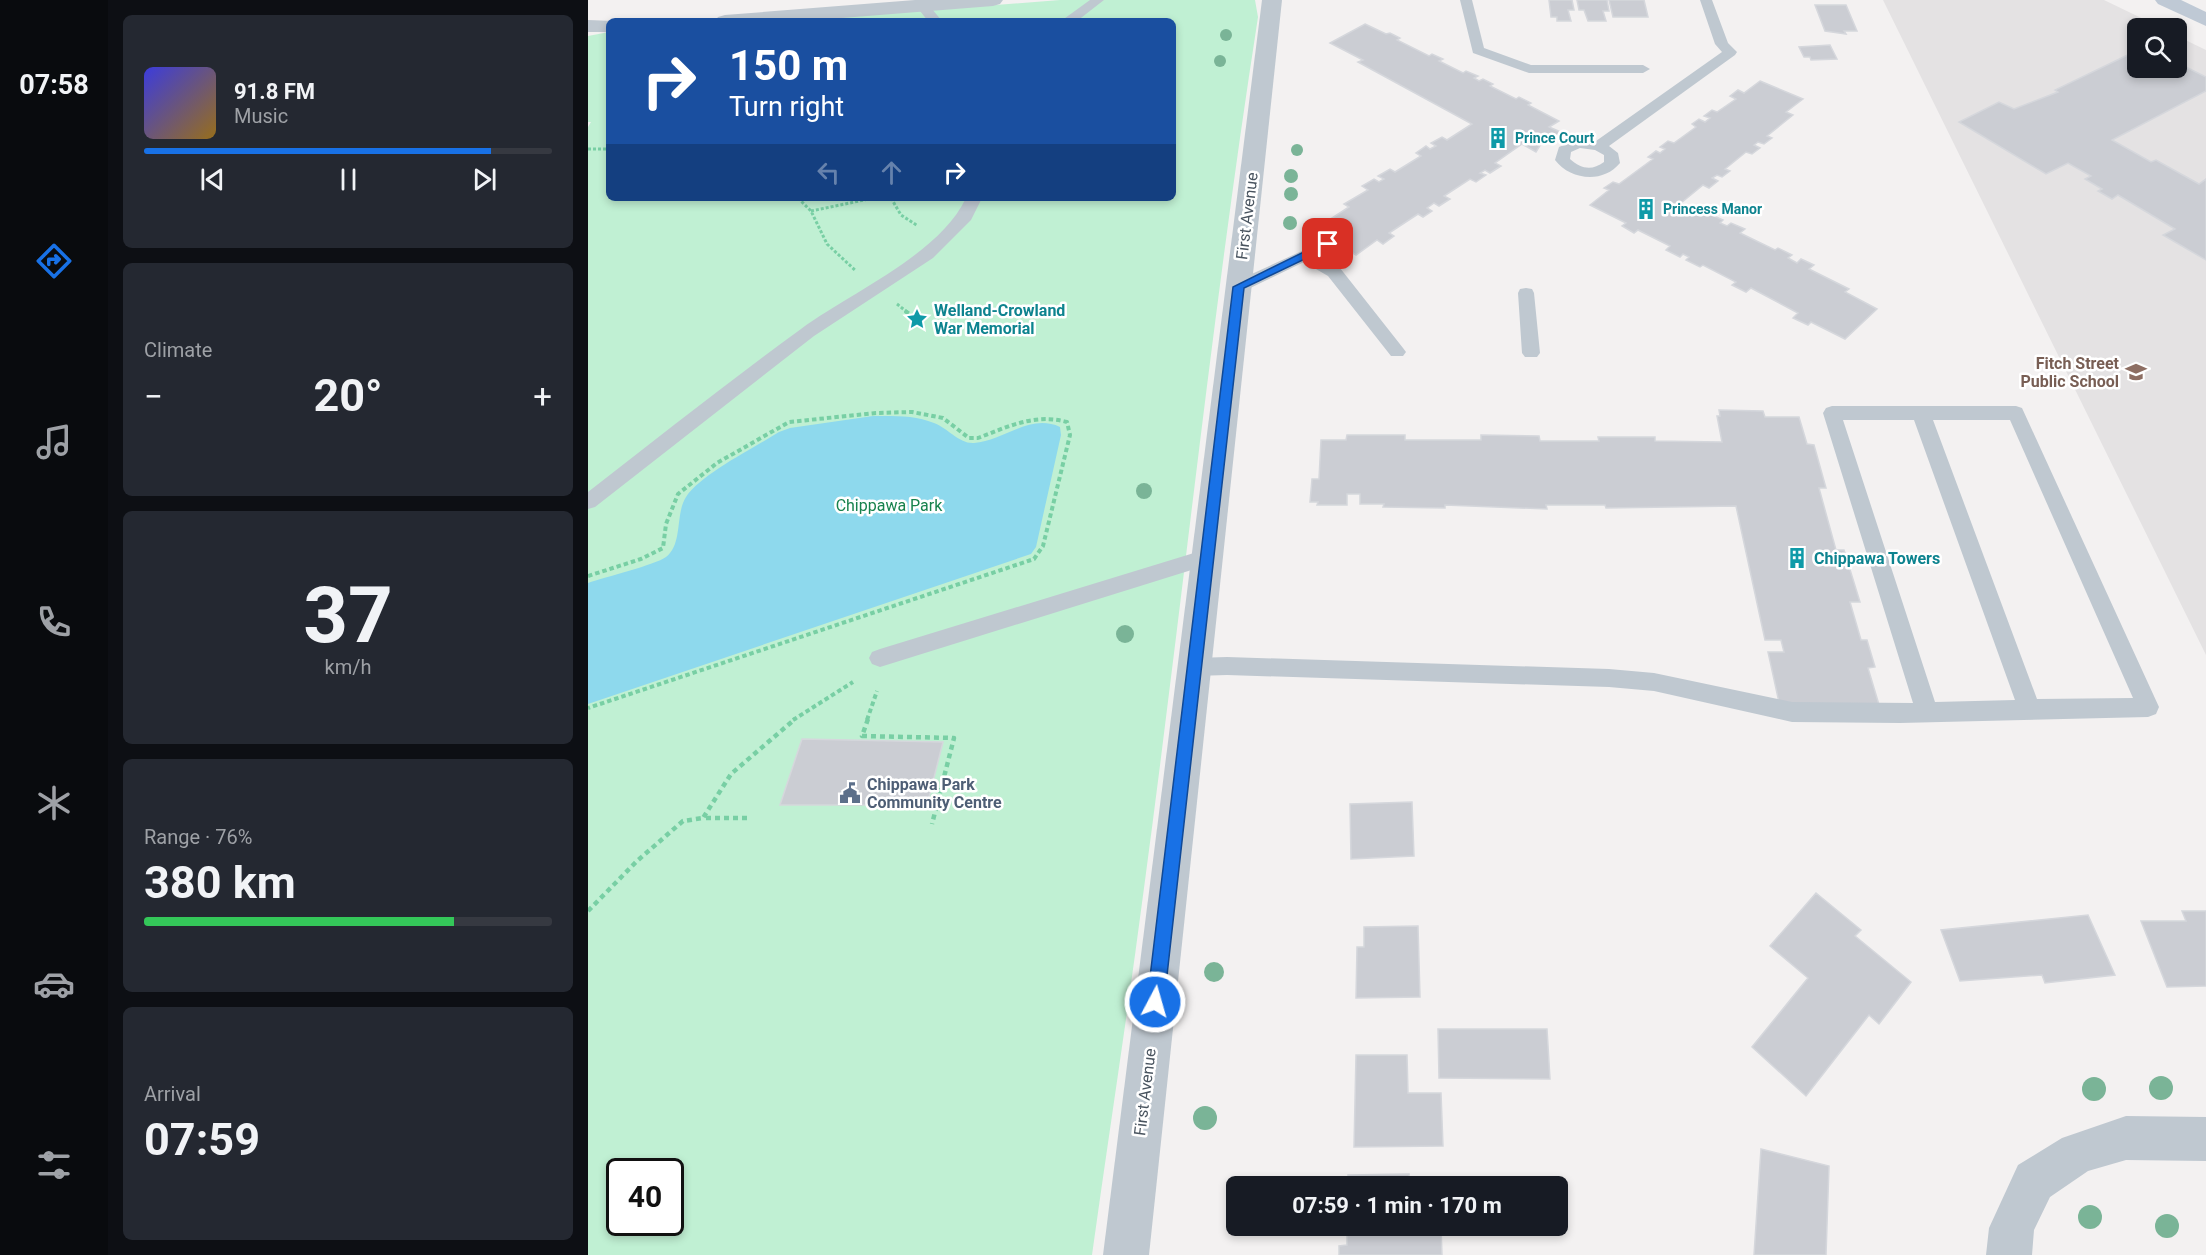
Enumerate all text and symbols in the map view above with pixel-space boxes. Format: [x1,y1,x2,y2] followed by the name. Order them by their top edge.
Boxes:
[2127,18,2187,78] map controls
[2127,18,2187,78] button: search
[729,41,848,90] text: 150 m
[630,42,708,120] icon: right
[19,69,89,101] text: 07:58
[234,79,315,104] text: 91.8 FM
[729,91,844,123] text: Turn right
[234,104,288,128] text: Music
[1486,126,1510,150] building icon: Prince Court
[1515,130,1594,146] place label: Prince Court
[812,156,845,189] icon: left
[875,156,908,189] icon: ahead
[938,156,971,189] icon: right
[196,163,229,196] icon: previous
[332,163,365,196] icon: pause
[468,163,501,196] icon: next
[1232,171,1262,261] street label: First Avenue
[1634,197,1658,221] building icon: Princess Manor
[1663,201,1762,217] place label: Princess Manor
[1302,218,1353,269] pin
[1311,227,1344,260] icon: arrive
[33,240,75,282] icon: directions
[934,301,1065,338] place label: Welland-Crowland War Memorial
[905,307,929,331] place icon: Welland-Crowland War Memorial
[144,338,212,362] text: Climate
[2021,354,2120,391] place label: Fitch Street Public School
[2124,360,2148,384] school or university icon: Fitch Street Public School
[313,369,383,422] text: 20°
[144,377,163,416] text: −
[533,377,552,416] text: +
[33,421,75,463] icon: music
[836,496,943,515] park label: Chippawa Park
[1785,546,1809,570] building icon: Chippawa Towers
[1814,549,1940,568] place label: Chippawa Towers
[303,570,393,661] text: 37
[33,601,75,643] icon: phone
[325,655,371,679] text: km/h
[867,775,1002,812] place label: Chippawa Park Community Centre
[838,781,862,805] public building icon: Chippawa Park Community Centre
[33,782,75,824] icon: climate
[144,825,252,849] text: Range · 76%
[144,856,296,909] text: 380 km
[33,963,75,1005] icon: car
[1123,970,1187,1034] position arrow
[1130,1047,1160,1137] street label: First Avenue
[144,1082,201,1106] text: Arrival
[144,1113,260,1166] text: 07:59
[33,1144,75,1186] icon: filters
[606,1158,684,1236] speed limit sign: 40
[1292,1193,1502,1218] text: 07:59 · 1 min · 170 m

